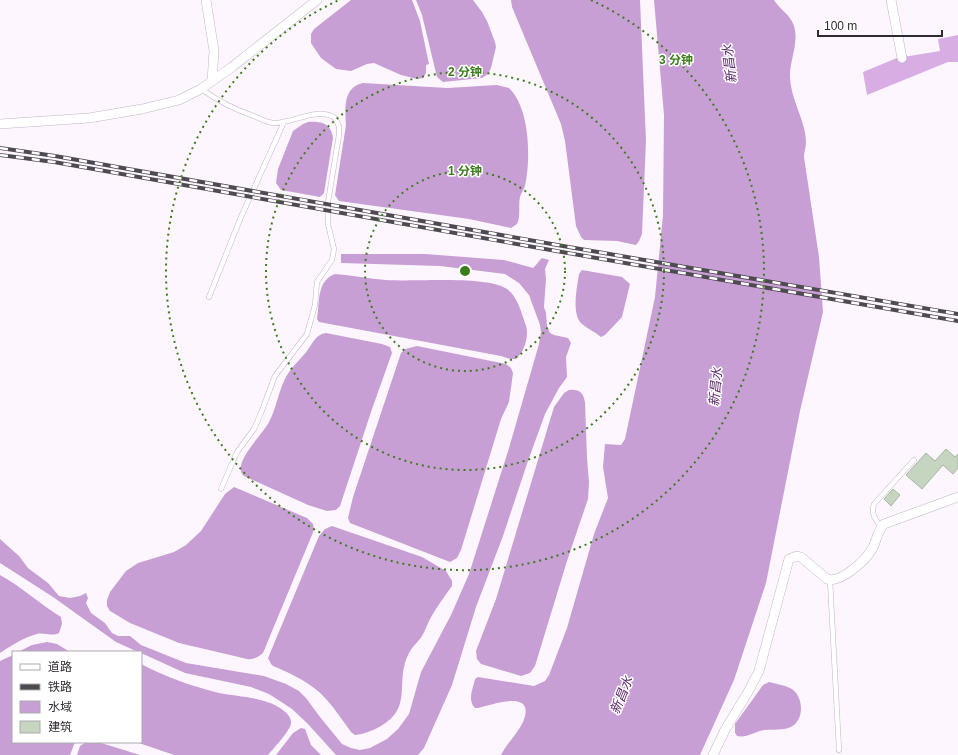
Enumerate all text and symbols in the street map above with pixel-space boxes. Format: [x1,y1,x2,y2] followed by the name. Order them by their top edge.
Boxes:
[818,12,942,38] scale bar
[824,19,857,33] text: 100 m
[720,43,739,84] water label: 新昌水
[659,53,693,67] text: 3 分钟
[448,65,482,79] text: 2 分钟
[448,164,482,178] text: 1 分钟
[458,264,472,278] centre of rings
[706,366,725,407] water label: 新昌水
[12,651,142,743] legend
[48,660,72,674] text: 道路
[607,673,636,716] water label: 新昌水
[48,680,72,694] text: 铁路
[48,700,72,714] text: 水域
[48,720,72,734] text: 建筑

